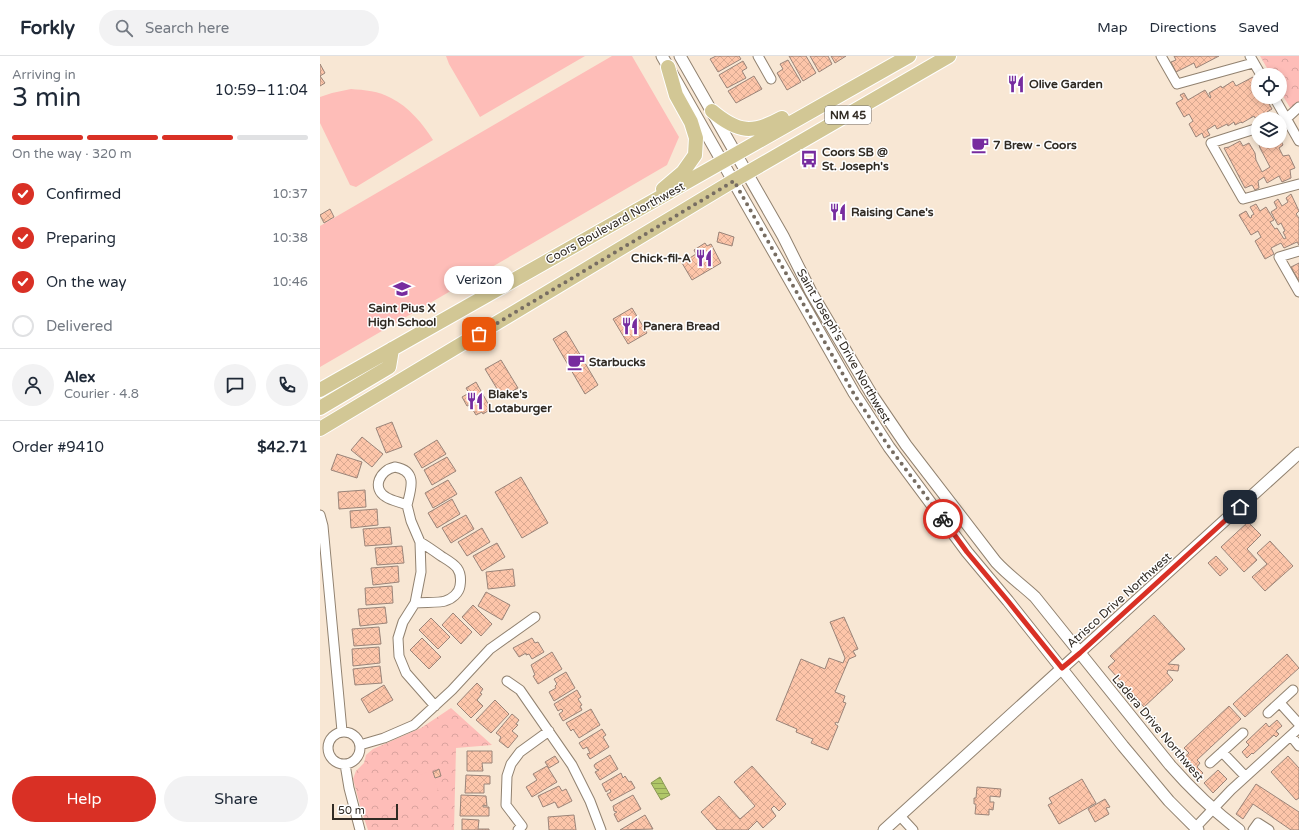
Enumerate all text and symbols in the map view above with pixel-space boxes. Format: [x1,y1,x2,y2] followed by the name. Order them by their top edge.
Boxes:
[99,10,379,46] search box
[20,17,75,39] text: Forkly
[113,17,135,39] icon: search
[145,19,229,37] text: Search here
[1097,19,1128,36] text: Map
[1150,19,1217,36] text: Directions
[1239,19,1279,36] text: Saved
[12,67,76,83] text: Arriving in
[1251,68,1287,148] map controls
[1251,68,1287,104] button: locate
[1006,74,1026,94] restaurant icon: Olive Garden
[1029,77,1103,91] place label: Olive Garden
[215,81,308,99] text: 10:59–11:04
[12,82,81,113] text: 3 min
[825,106,871,124] road number: NM 45
[1251,112,1287,148] button: layers
[970,135,990,155] cafe icon: 7 Brew - Coors
[993,138,1077,152] place label: 7 Brew - Coors
[822,145,889,174] place label: Coors SB @ St. Joseph's
[12,146,132,162] text: On the way · 320 m
[799,149,819,169] bus stop icon: Coors SB @ St. Joseph's
[543,179,687,267] street label: Coors Boulevard Northwest
[12,183,34,205] icon: check
[46,185,121,203] text: Confirmed
[272,186,308,202] text: 10:37
[828,202,848,222] restaurant icon: Raising Cane's
[851,205,934,220] place label: Raising Cane's
[12,227,34,249] icon: check
[46,229,116,247] text: Preparing
[272,230,308,246] text: 10:38
[694,248,714,268] restaurant icon: Chick-fil-A
[631,251,691,265] place label: Chick-fil-A
[444,266,514,294] callout: Verizon
[794,266,894,426] street label: Saint Joseph's Drive Northwest
[12,271,34,293] icon: check
[456,272,502,288] text: Verizon
[46,273,126,291] text: On the way
[272,274,308,290] text: 10:46
[392,279,412,299] school or university icon: Saint Pius X High School
[368,301,436,330] place label: Saint Pius X High School
[620,316,640,336] restaurant icon: Panera Bread
[46,317,113,335] text: Delivered
[462,317,496,351] pin
[643,319,720,333] place label: Panera Bread
[468,323,490,345] icon: bag
[566,352,586,372] cafe icon: Starbucks
[589,355,646,369] place label: Starbucks
[12,364,54,406] button: person
[214,364,256,406] button: chat
[266,364,308,406] button: phone
[64,368,95,386] text: Alex
[64,386,139,402] text: Courier · 4.8
[488,387,552,416] place label: Blake's Lotaburger
[465,391,485,411] restaurant icon: Blake's Lotaburger
[12,438,104,456] text: Order #9410
[257,438,308,456] text: $42.71
[1223,490,1257,524] pin
[1229,496,1251,518] icon: home
[923,499,963,539] courier
[932,508,954,530] icon: bike
[1064,549,1174,651] street label: Atrisco Drive Northwest
[1109,672,1207,784] street label: Ladera Drive Northwest
[12,776,156,822] button: Help
[164,776,308,822] button: Share
[332,802,398,821] scale bar
[338,804,365,817] text: 50 m

